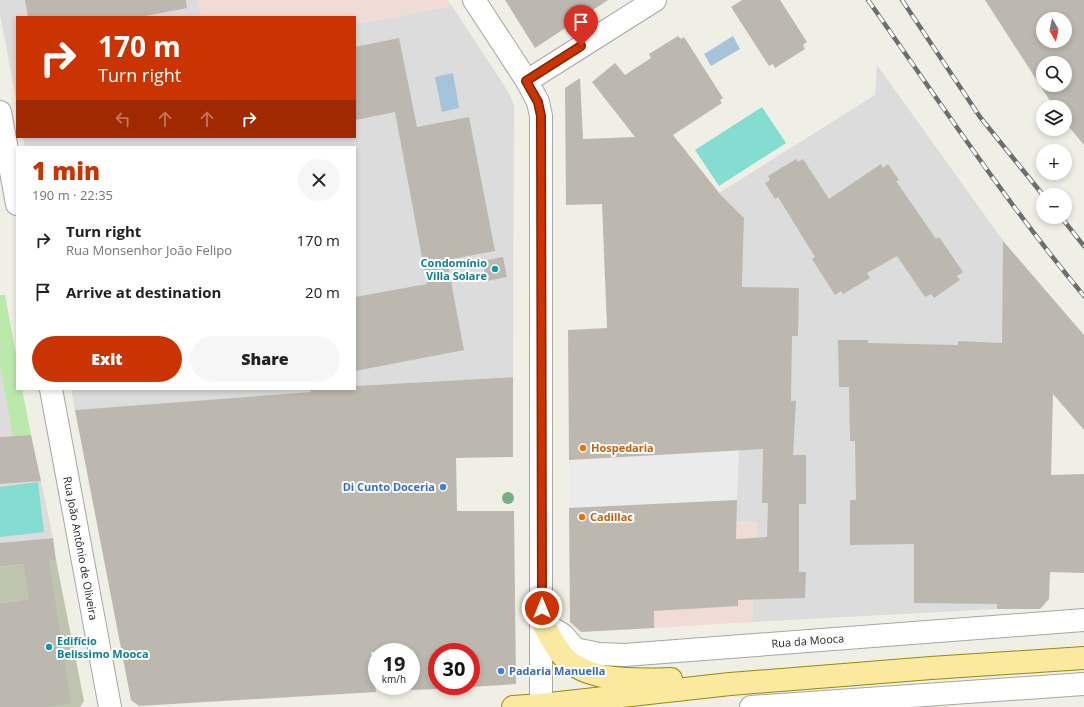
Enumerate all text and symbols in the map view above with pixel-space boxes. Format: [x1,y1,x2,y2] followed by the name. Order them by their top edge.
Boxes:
[564,5,598,46] pin
[570,11,592,33] icon: arrive
[1036,12,1072,48] north arrow
[1036,12,1072,224] map controls
[98,27,181,65] text: 170 m
[32,32,84,84] icon: right
[1036,56,1072,92] button: search
[98,63,181,87] text: Turn right
[1036,100,1072,136] button: layers
[112,108,134,130] icon: left
[154,108,176,130] icon: ahead
[196,108,218,130] icon: ahead
[238,108,260,130] icon: right
[1036,144,1072,180] button: +
[32,154,100,187] text: 1 min
[298,159,340,201] button: close
[32,186,113,204] text: 190 m · 22:35
[1036,188,1072,224] button: −
[66,221,141,241] text: Turn right
[32,229,54,251] icon: right
[296,230,340,250] text: 170 m
[66,241,232,259] text: Rua Monsenhor João Felipo
[421,255,487,283] place label: Condomínio Villa Solare
[490,264,500,274] marker: Condomínio Villa Solare
[32,281,54,303] icon: arrive
[66,282,221,302] text: Arrive at destination
[305,282,340,302] text: 20 m
[32,336,182,382] button: Exit
[190,336,340,382] button: Share
[591,440,654,455] place label: Hospedaria
[578,443,588,453] marker: Hospedaria
[60,475,102,621] street label: Rua João Antônio de Oliveira
[343,479,435,494] place label: Di Cunto Doceria
[438,482,448,492] marker: Di Cunto Doceria
[590,509,633,524] place label: Cadillac
[577,512,587,522] marker: Cadillac
[521,587,563,629] position arrow
[771,630,845,651] street label: Rua da Mooca
[57,633,149,661] place label: Edifício Belissimo Mooca
[44,642,54,652] marker: Edifício Belissimo Mooca
[428,643,480,695] speed limit sign: 30
[383,650,405,677] text: 19
[509,663,605,678] place label: Padaria Manuella
[496,666,506,676] marker: Padaria Manuella
[382,672,406,686] text: km/h

